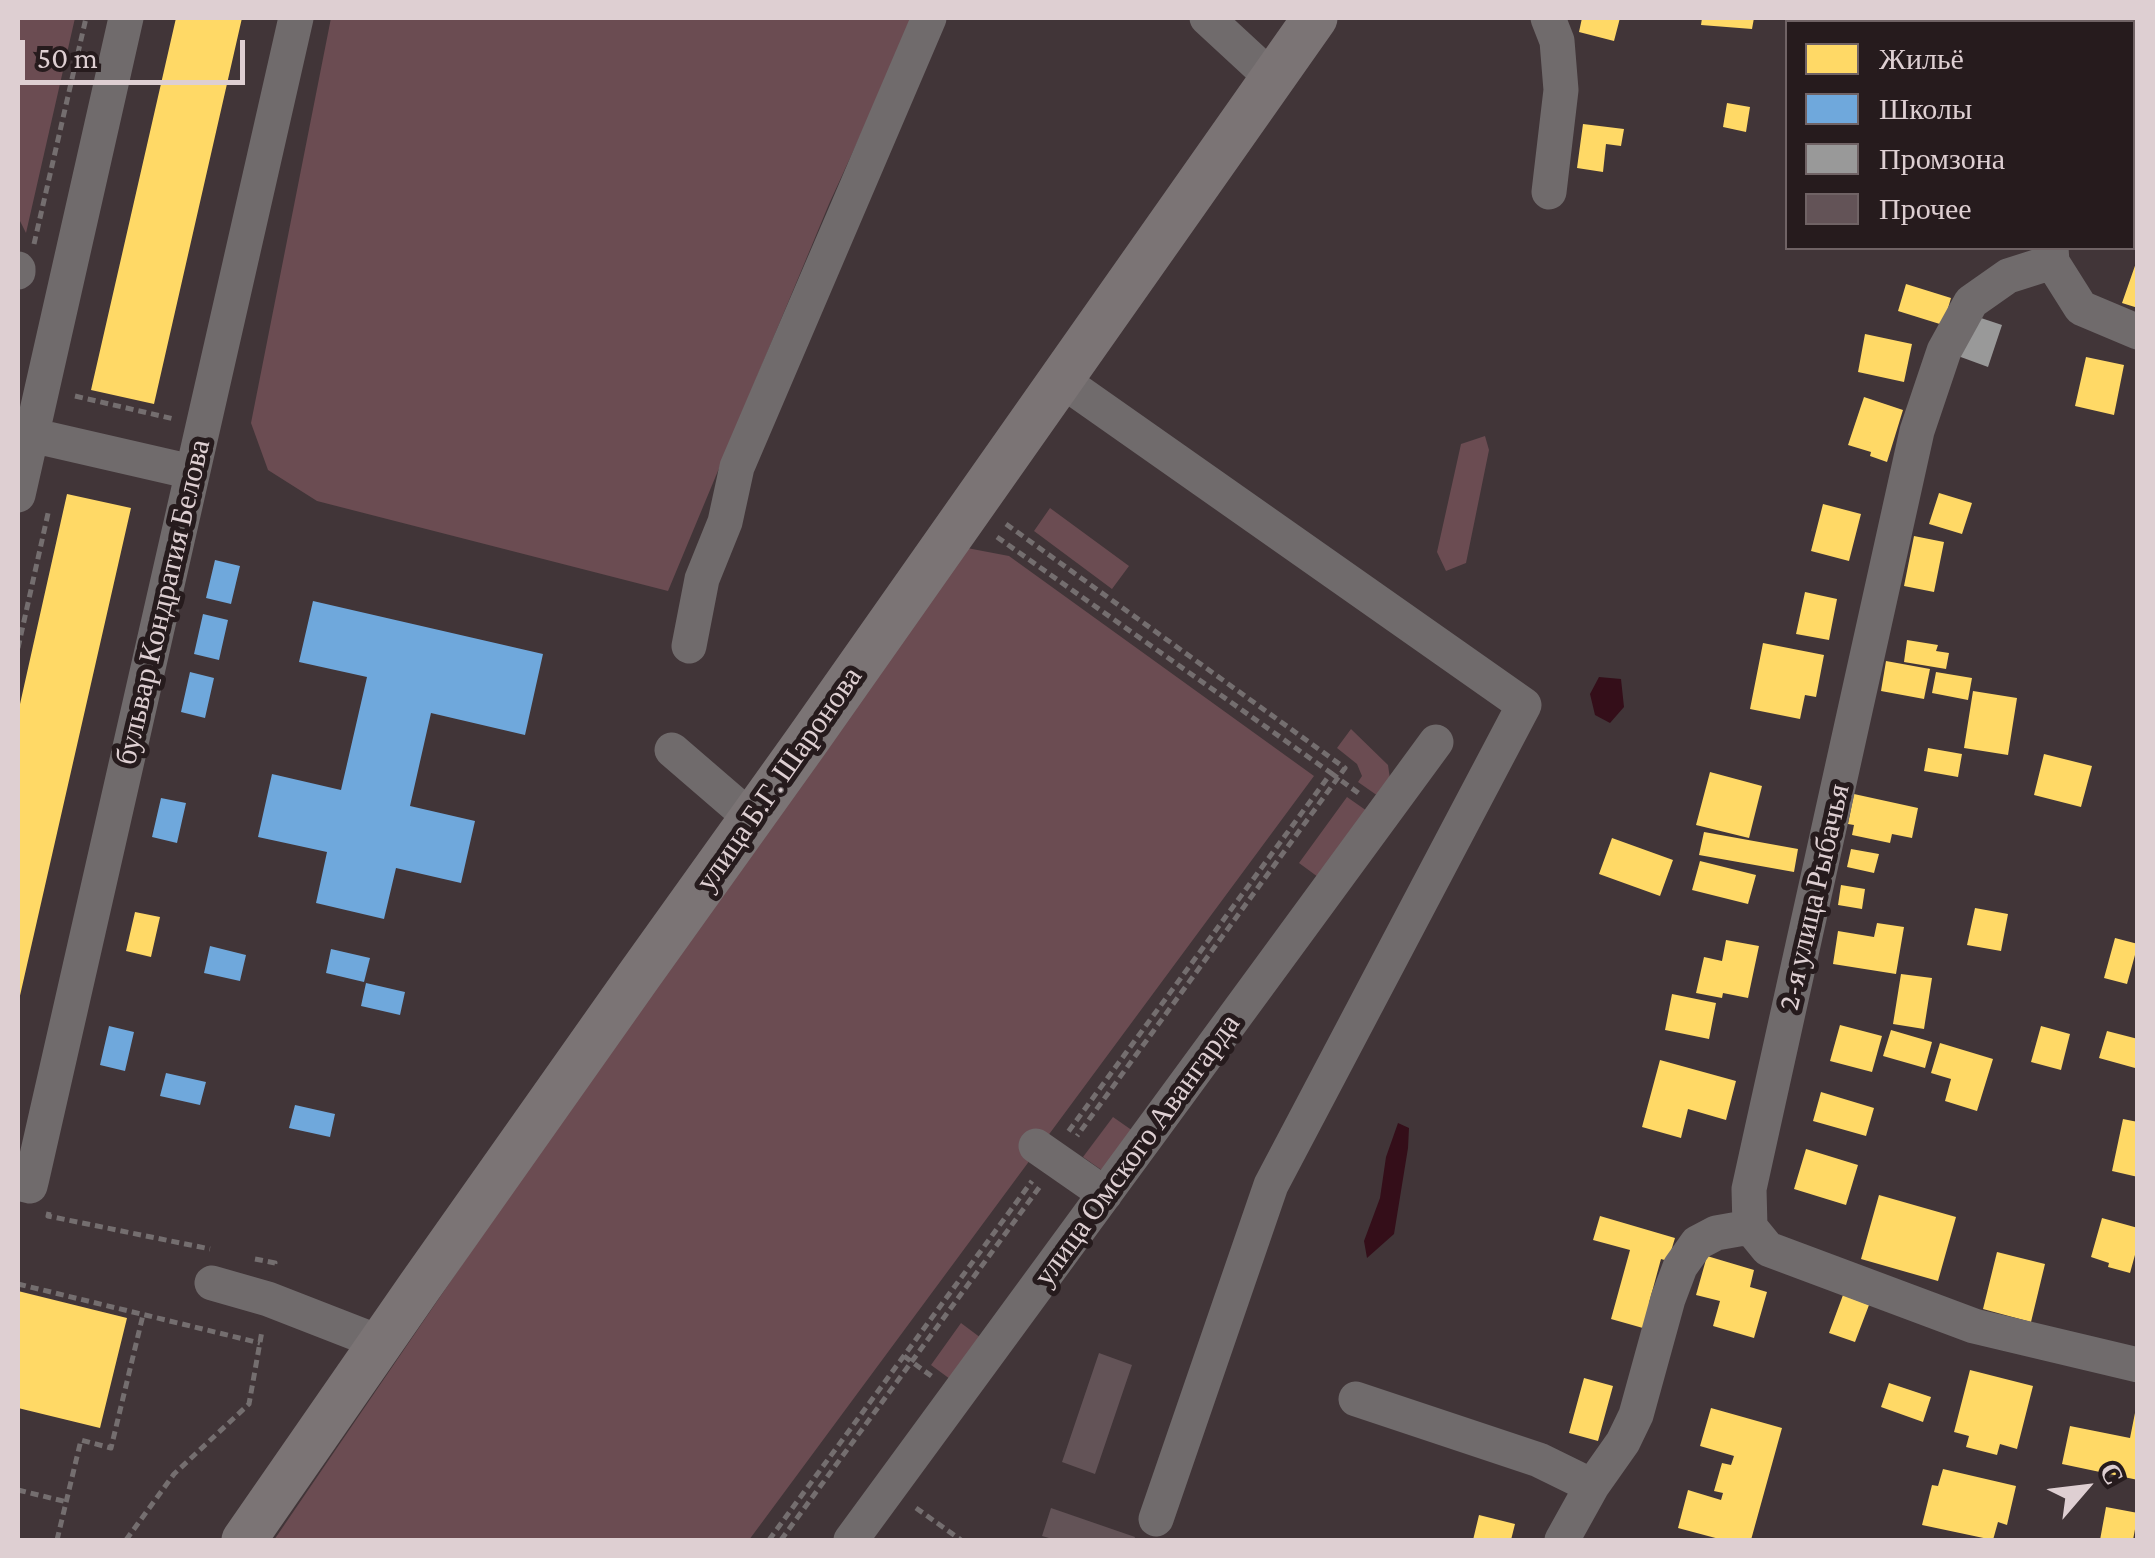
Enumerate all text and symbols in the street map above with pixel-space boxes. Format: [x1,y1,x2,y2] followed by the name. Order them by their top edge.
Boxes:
[25,20,250,82] scale bar
[1785,20,2135,250] legend
[37,41,98,74] text: 50 m
[1879,42,1964,75] text: Жильё
[1879,92,1972,125] text: Школы
[1879,142,2005,175] text: Промзона
[1879,192,1972,225] text: Прочее
[108,436,218,768] street label: бульвар Кондратия Белова
[688,660,870,898] street label: улица Б.Г. Шаронова
[1770,780,1858,1014] street label: 2-я улица Рыбачья
[1026,1007,1248,1293] street label: улица Омского Авангарда
[2035,1438,2135,1538] north arrow
[2093,1457,2130,1490] text: С

